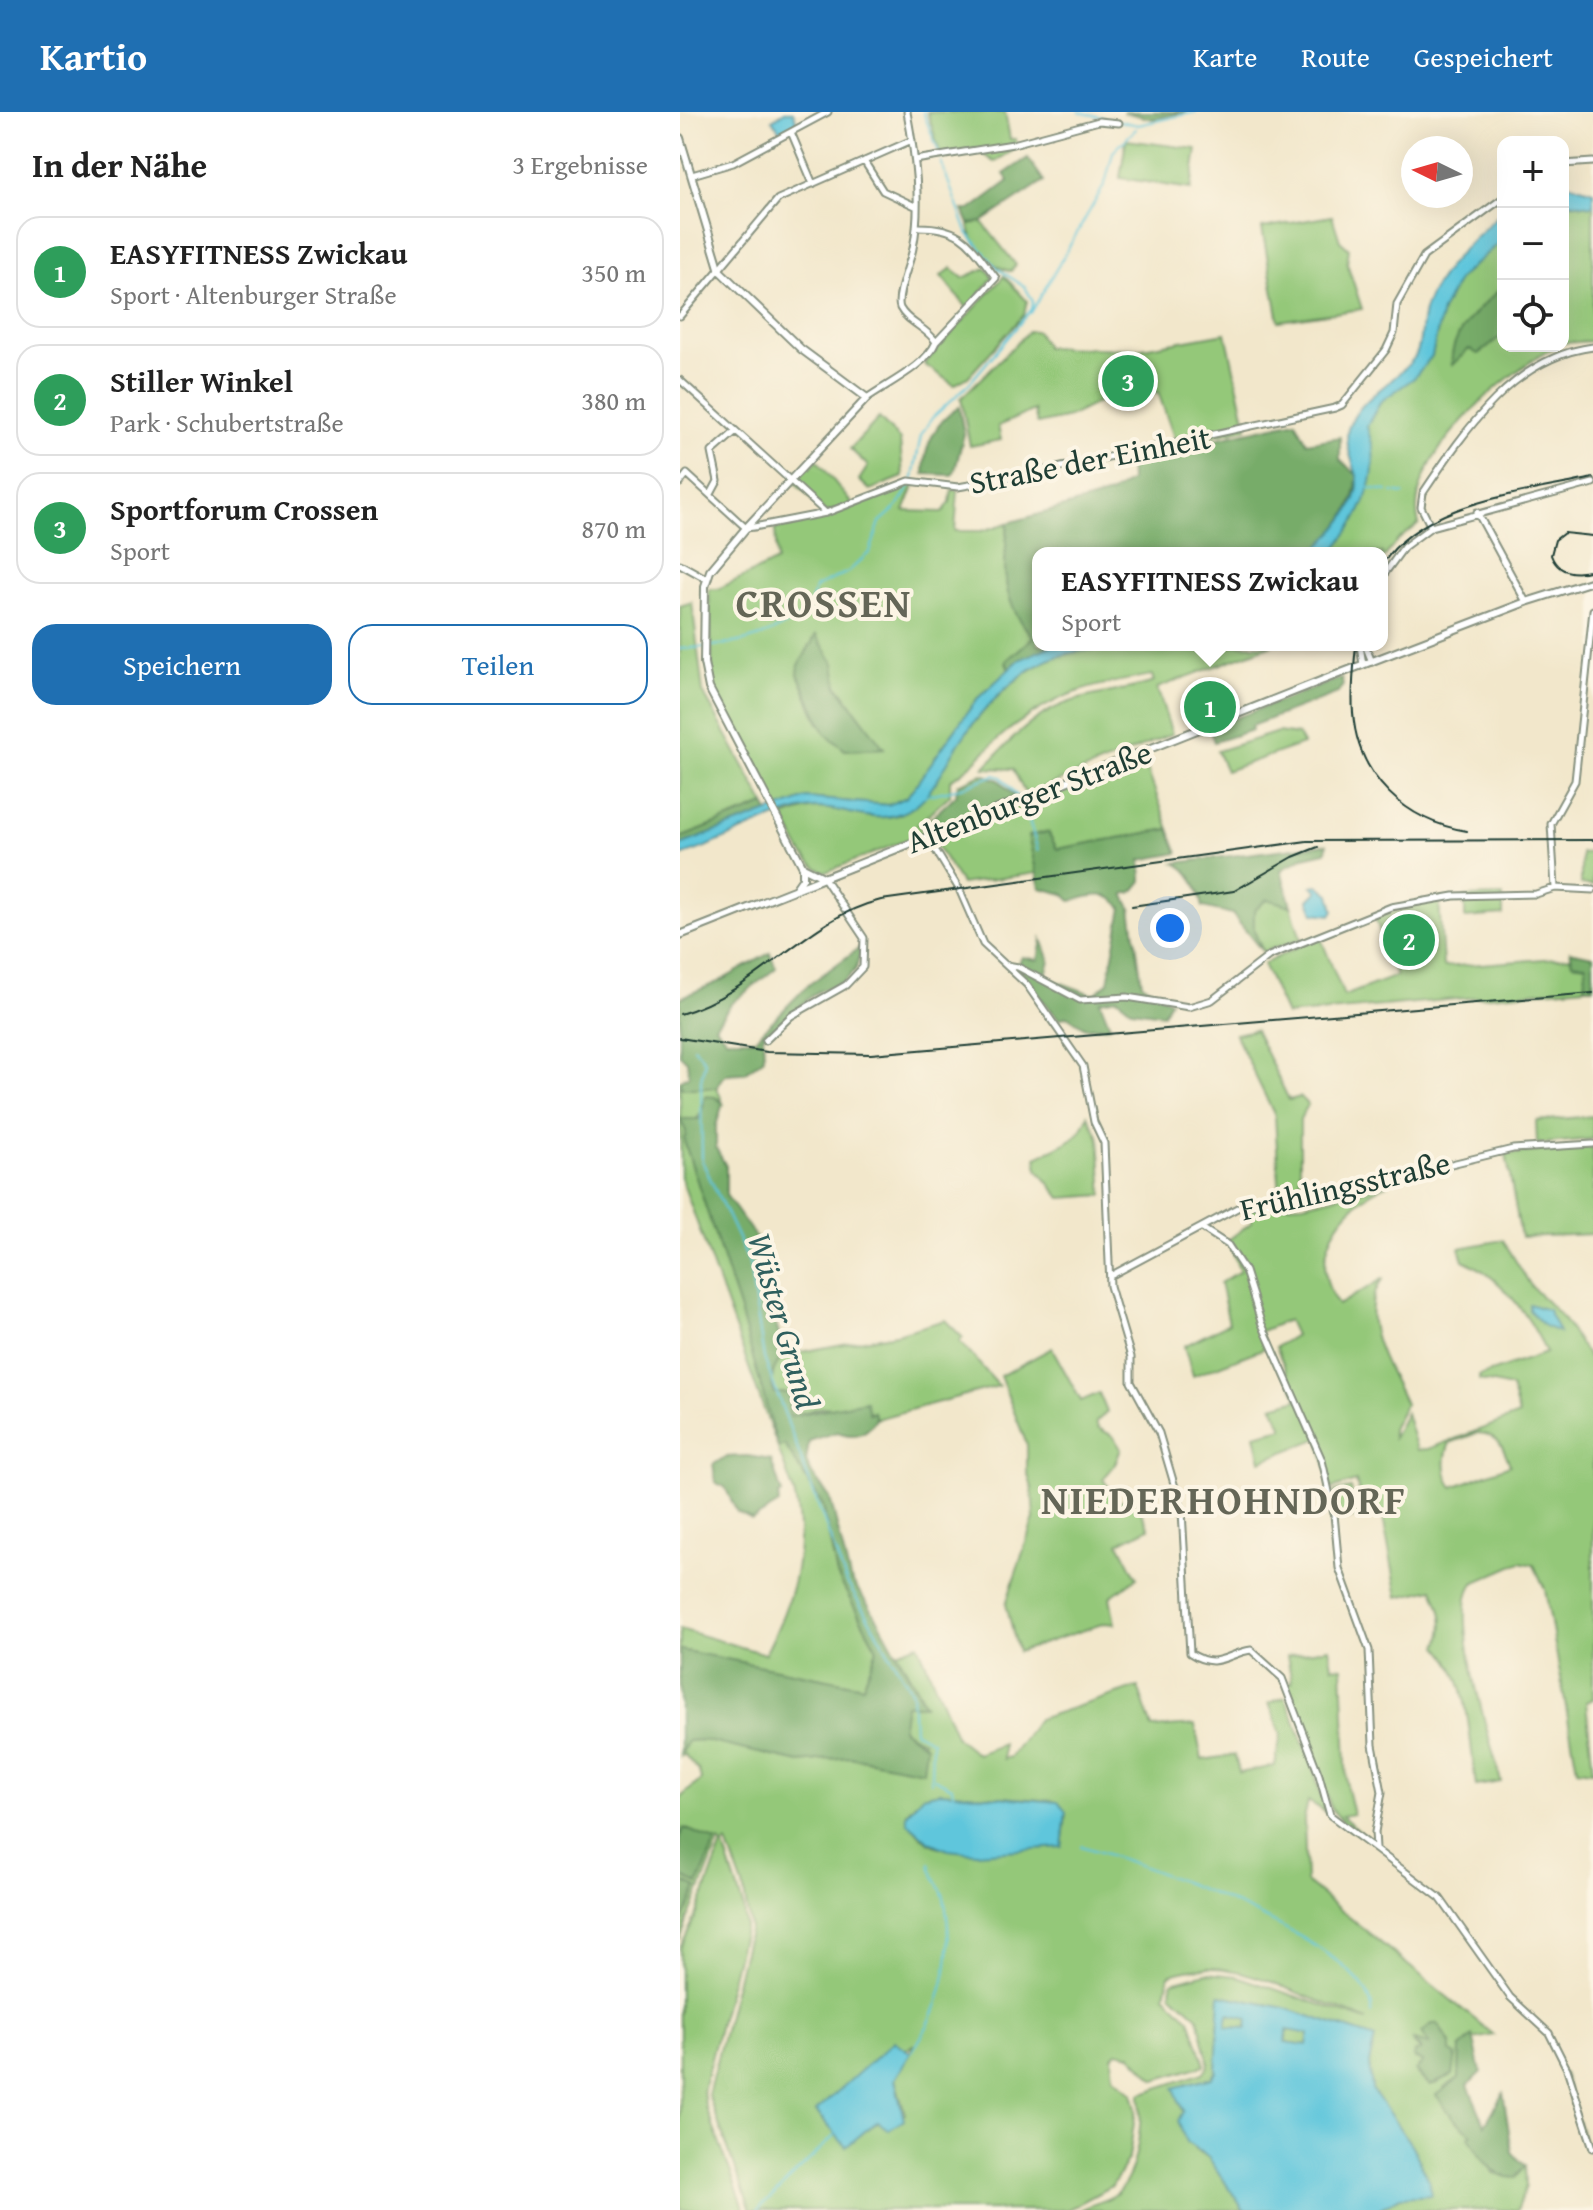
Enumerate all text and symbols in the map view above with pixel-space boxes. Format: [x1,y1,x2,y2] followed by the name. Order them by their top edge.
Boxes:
[40,28,147,84] text: Kartio
[1193,36,1257,77] text: Karte
[1301,36,1370,77] text: Route
[1414,36,1553,77] text: Gespeichert
[1401,136,1473,208] north arrow
[1497,136,1569,352] map controls
[1497,136,1569,208] button: +
[32,140,207,189] text: In der Nähe
[513,145,648,184] text: 3 Ergebnisse
[1497,208,1569,280] button: −
[110,231,408,275] text: EASYFITNESS Zwickau
[53,253,67,292] text: 1
[581,253,646,292] text: 350 m
[110,275,397,314] text: Sport · Altenburger Straße
[1497,280,1569,352] button: locate
[1102,351,1154,411] pin: 3
[110,359,293,403] text: Stiller Winkel
[53,381,67,420] text: 2
[581,381,646,420] text: 380 m
[110,403,344,442] text: Park · Schubertstraße
[965,413,1214,506] street label: Straße der Einheit
[110,487,378,531] text: Sportforum Crossen
[53,509,67,548] text: 3
[581,509,646,548] text: 870 m
[110,531,170,570] text: Sport
[1032,547,1388,651] popup
[1061,558,1359,602] text: EASYFITNESS Zwickau
[736,573,912,632] district label: CROSSEN
[1061,602,1121,641] text: Sport
[32,624,332,705] button: Speichern
[348,624,648,705] button: Teilen
[1184,677,1236,737] pin: 1
[899,728,1158,865] street label: Altenburger Straße
[1150,908,1190,948] your location
[1383,910,1435,970] pin: 2
[1235,1138,1455,1233] street label: Frühlingsstraße
[736,1227,833,1415] water label: Wüster Grund
[1041,1470,1407,1529] district label: NIEDERHOHNDORF

